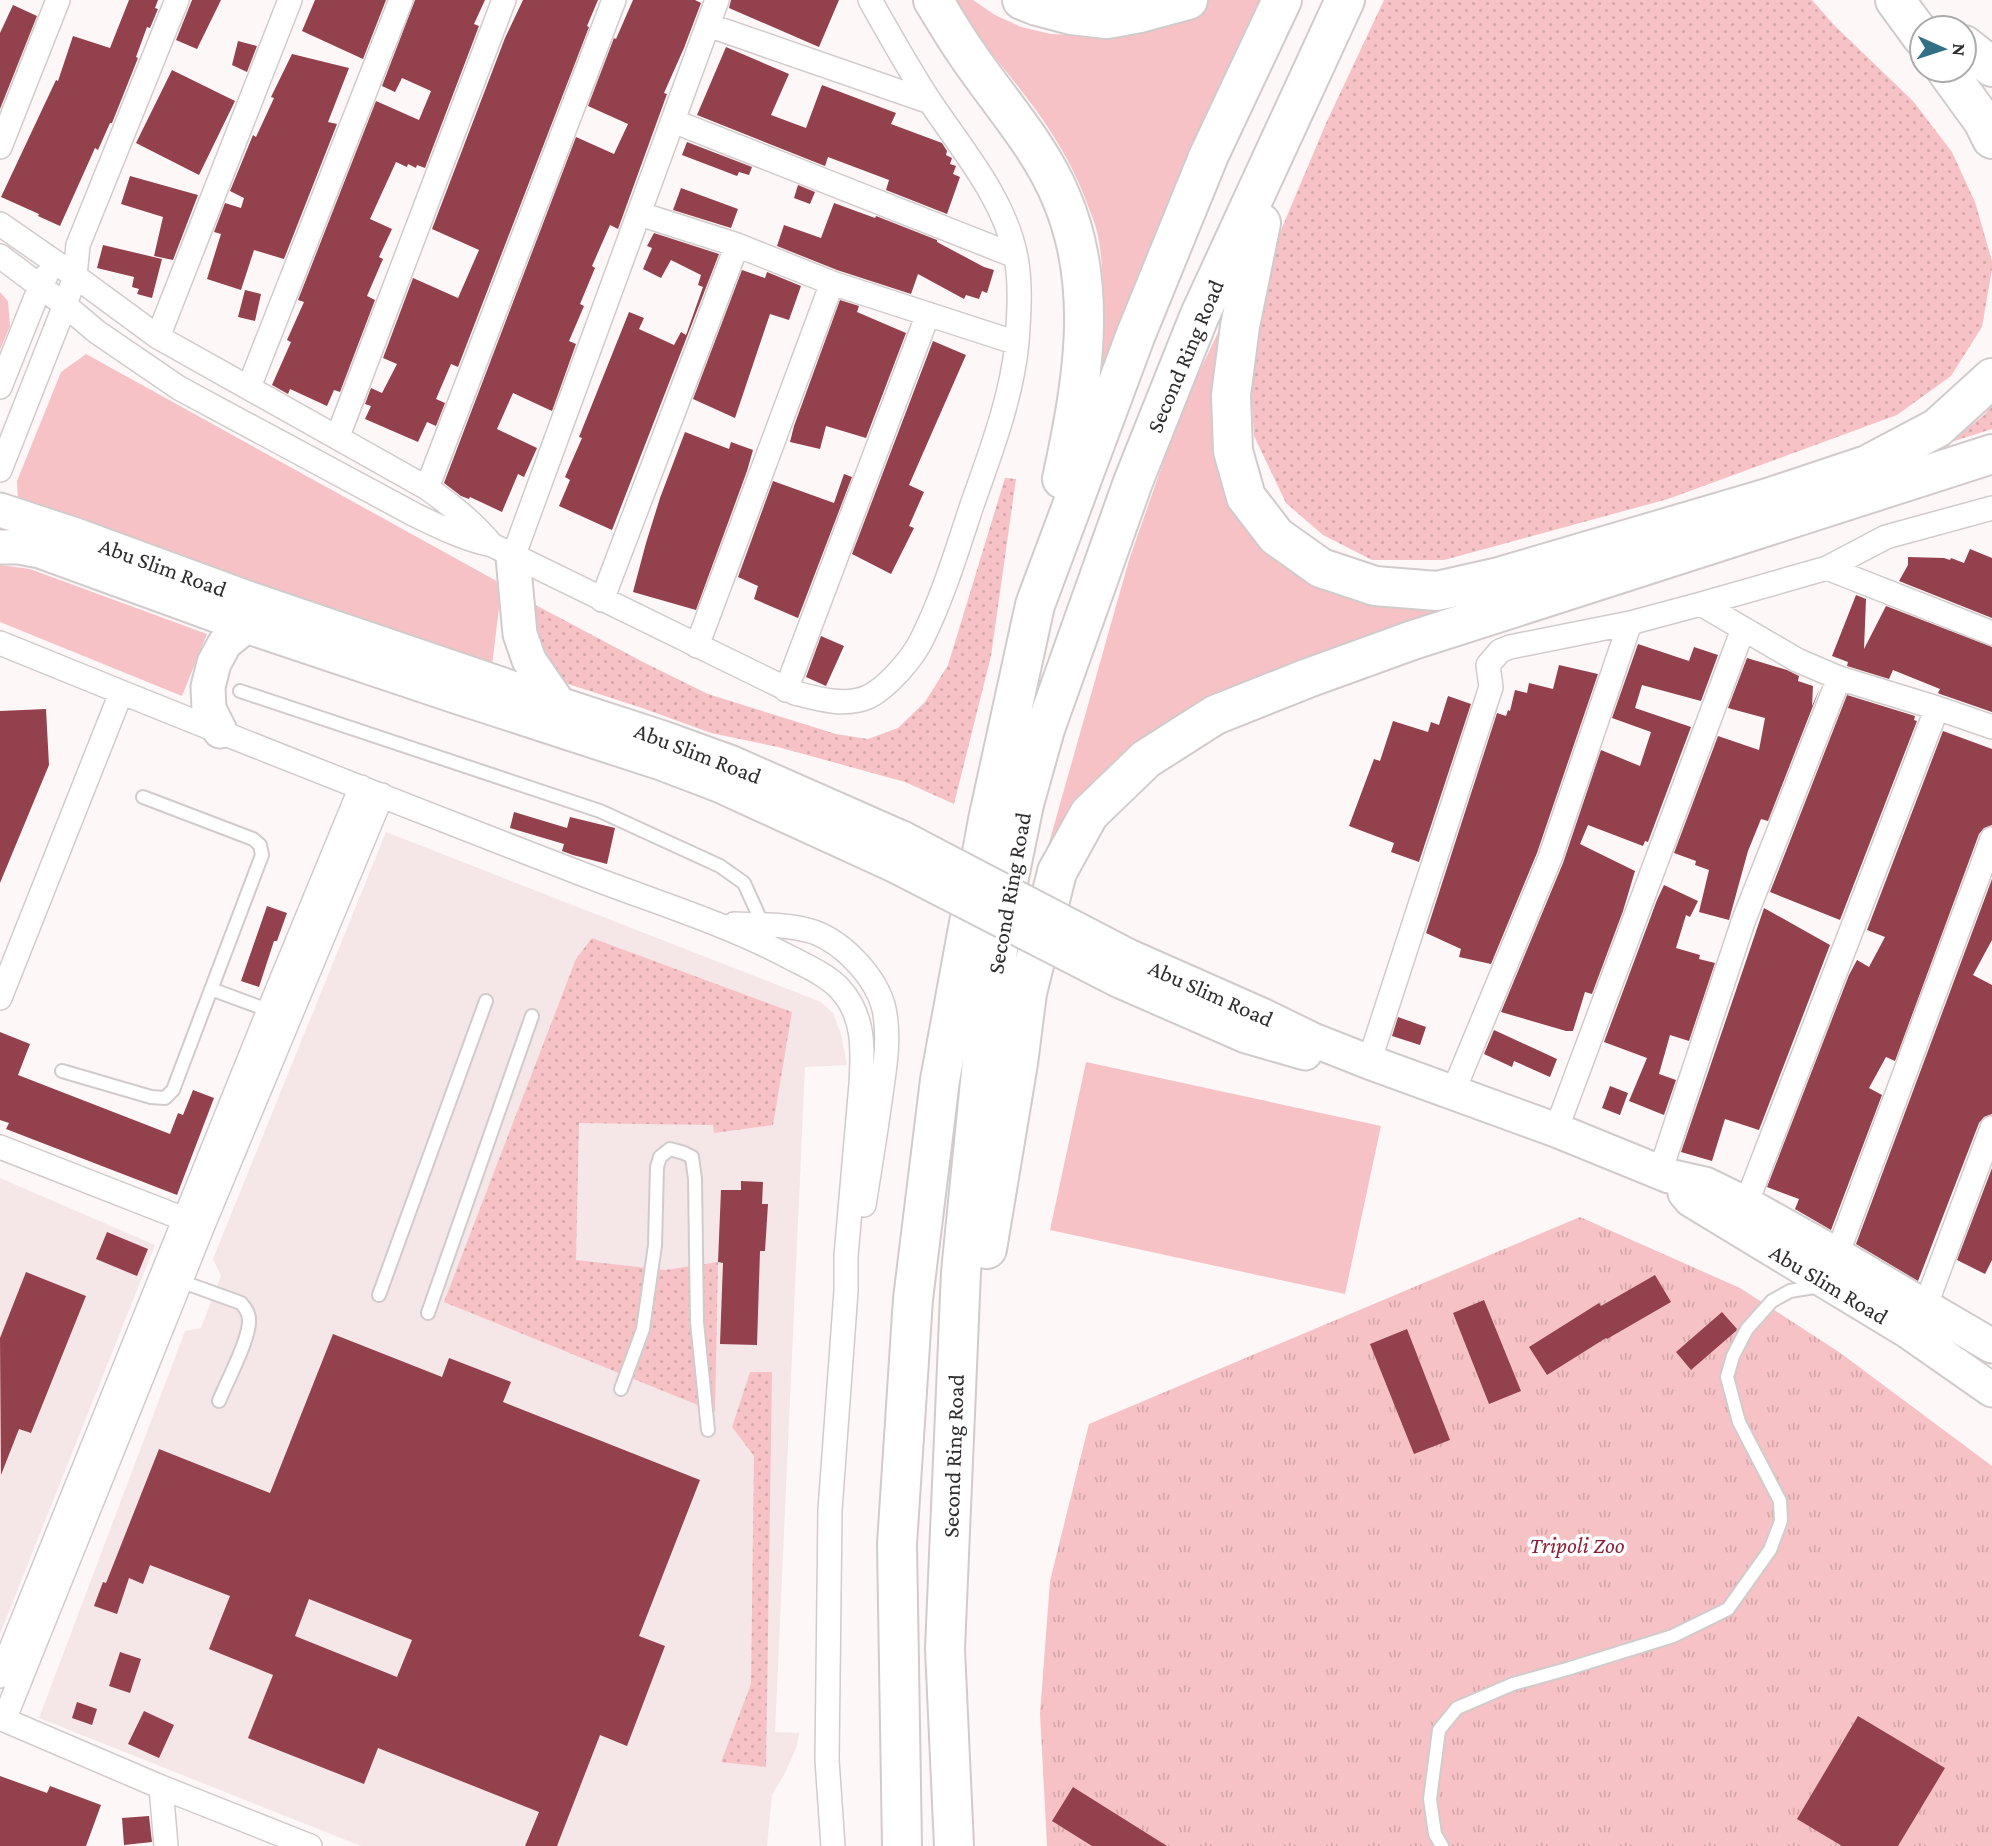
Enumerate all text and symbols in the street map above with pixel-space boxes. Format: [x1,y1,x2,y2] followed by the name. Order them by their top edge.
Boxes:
[1908,14,1978,84] north arrow
[1949,43,1970,57] text: N
[1141,276,1229,436] street label: Second Ring Road
[96,532,230,602] street label: Abu Slim Road
[631,717,765,789] street label: Abu Slim Road
[982,810,1036,976] street label: Second Ring Road
[1145,954,1277,1032] street label: Abu Slim Road
[1765,1238,1893,1330] street label: Abu Slim Road
[937,1374,969,1538] street label: Second Ring Road
[1529,1532,1625,1558] park label: Tripoli Zoo

